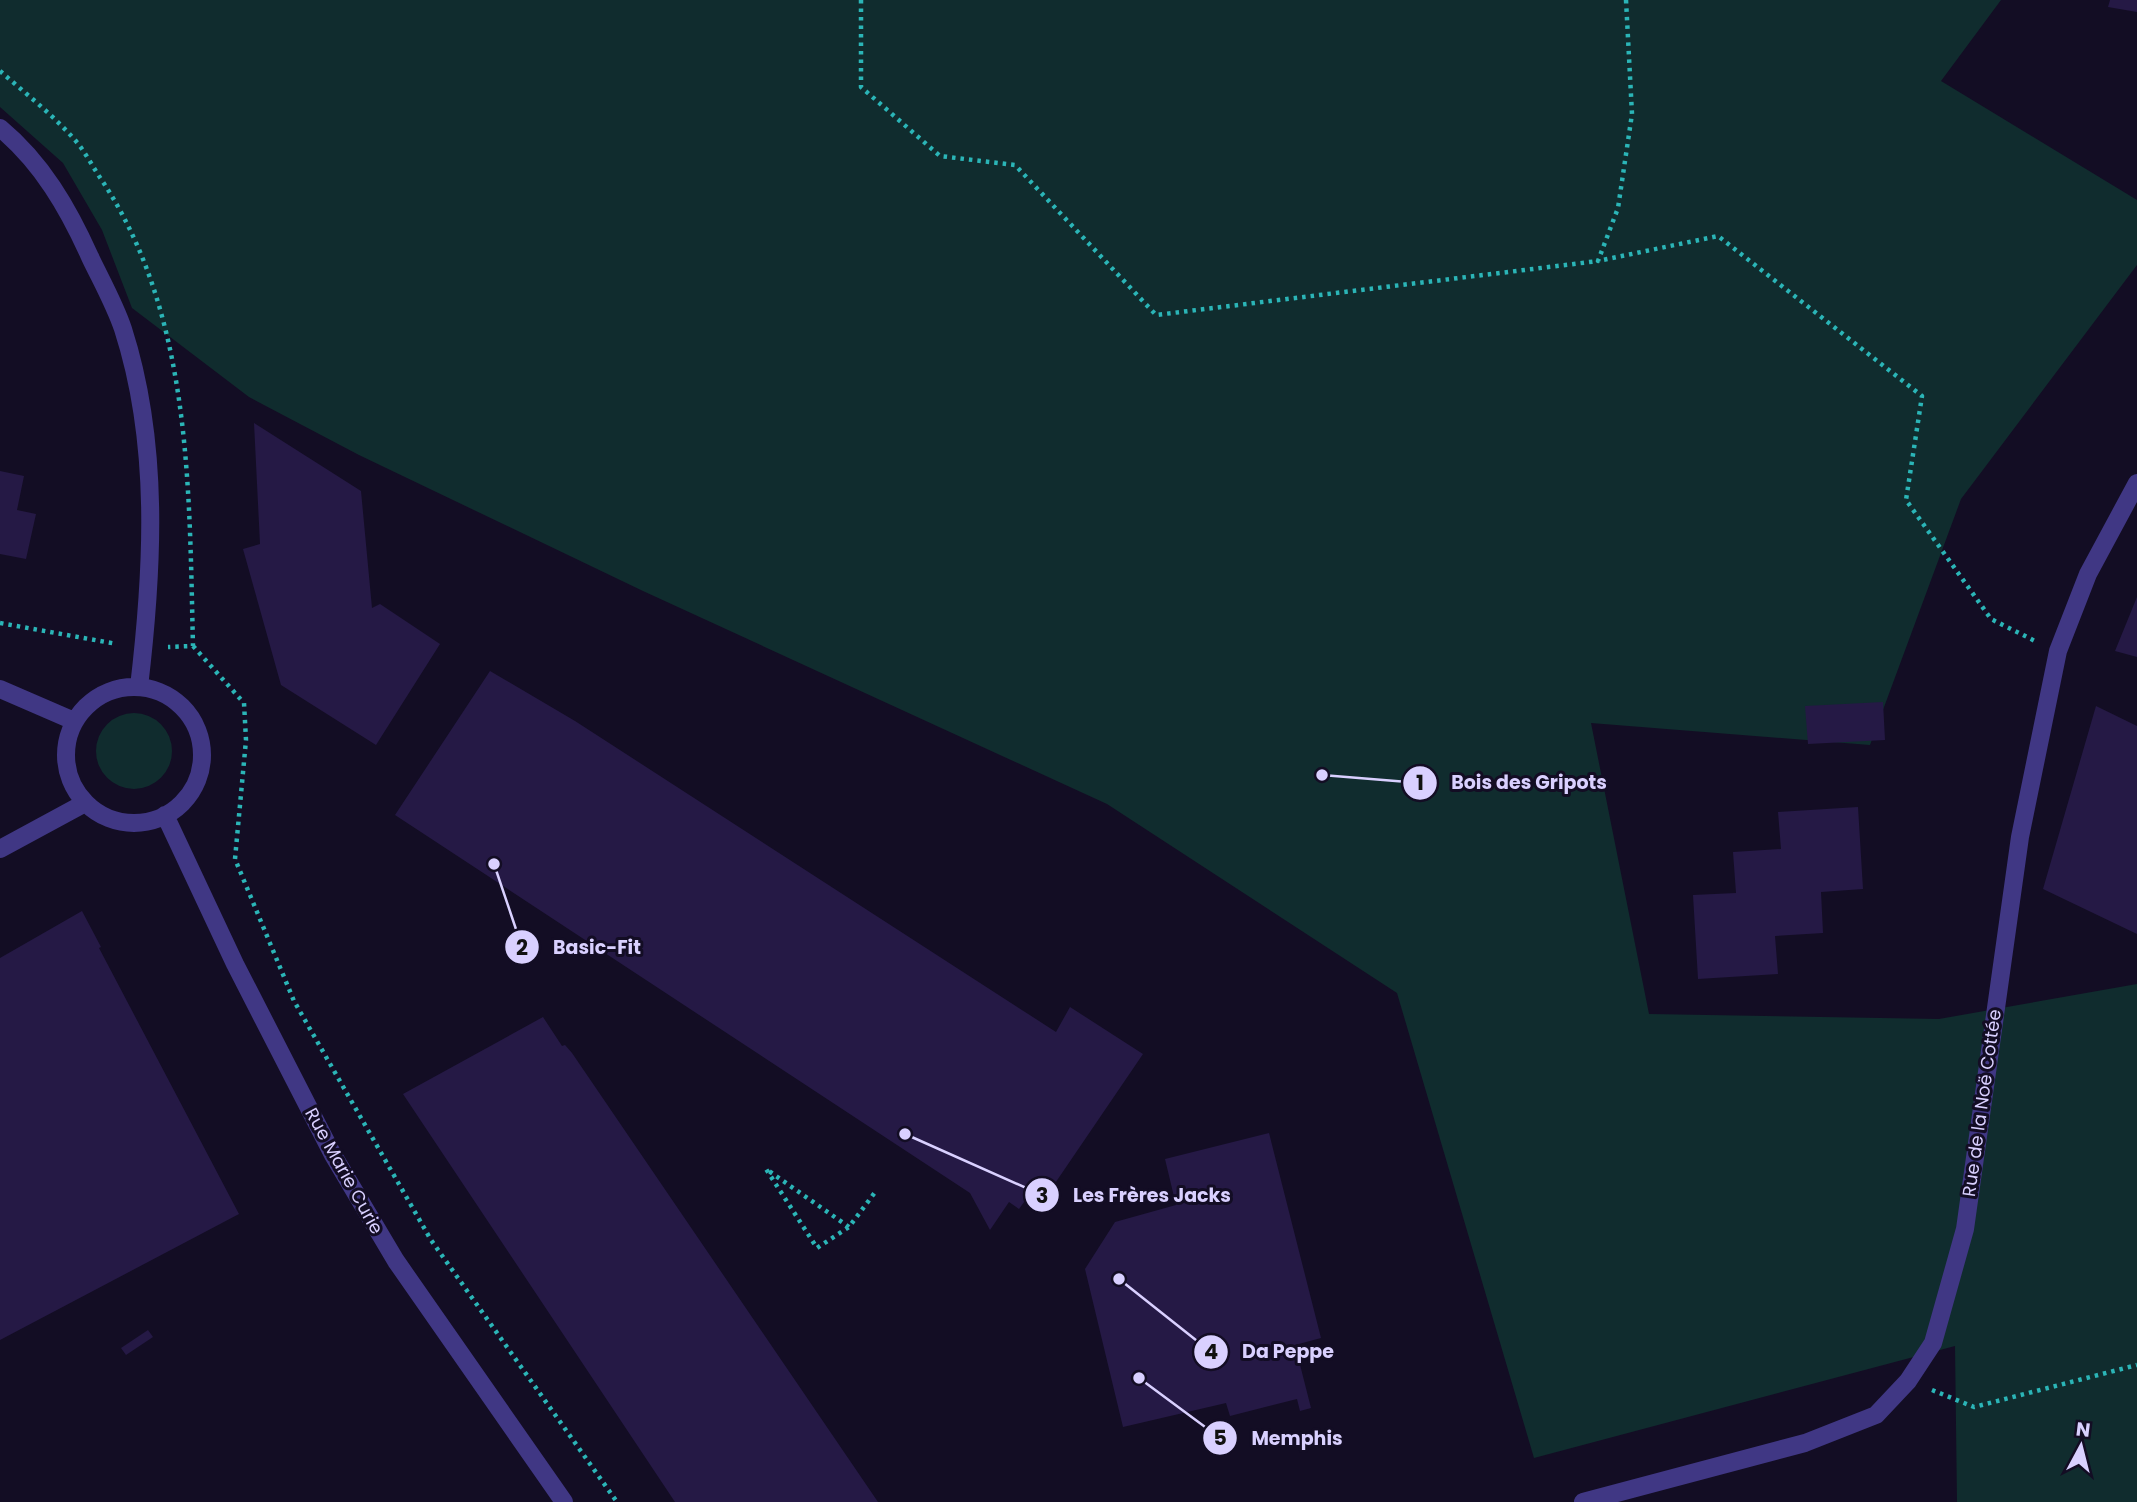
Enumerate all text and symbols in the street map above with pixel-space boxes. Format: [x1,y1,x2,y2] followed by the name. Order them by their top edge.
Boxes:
[1403,763,1621,803] callout: Bois des Gripots
[1416,768,1424,797] text: 1
[1451,769,1607,796] text: Bois des Gripots
[504,927,655,967] callout: Basic-Fit
[516,933,528,962] text: 2
[553,934,641,961] text: Basic-Fit
[1956,1008,2007,1198] street label: Rue de la Noë Cottée
[299,1103,390,1238] street label: Rue Marie Curie
[1024,1175,1245,1215] callout: Les Frères Jacks
[1036,1181,1048,1210] text: 3
[1073,1182,1231,1209] text: Les Frères Jacks
[1193,1332,1348,1372] callout: Da Peppe
[1204,1337,1218,1366] text: 4
[1242,1338,1334,1365] text: Da Peppe
[2046,1411,2116,1481] north arrow
[2074,1415,2092,1444] text: N
[1202,1418,1356,1458] callout: Memphis
[1213,1423,1227,1452] text: 5
[1251,1425,1343,1452] text: Memphis

